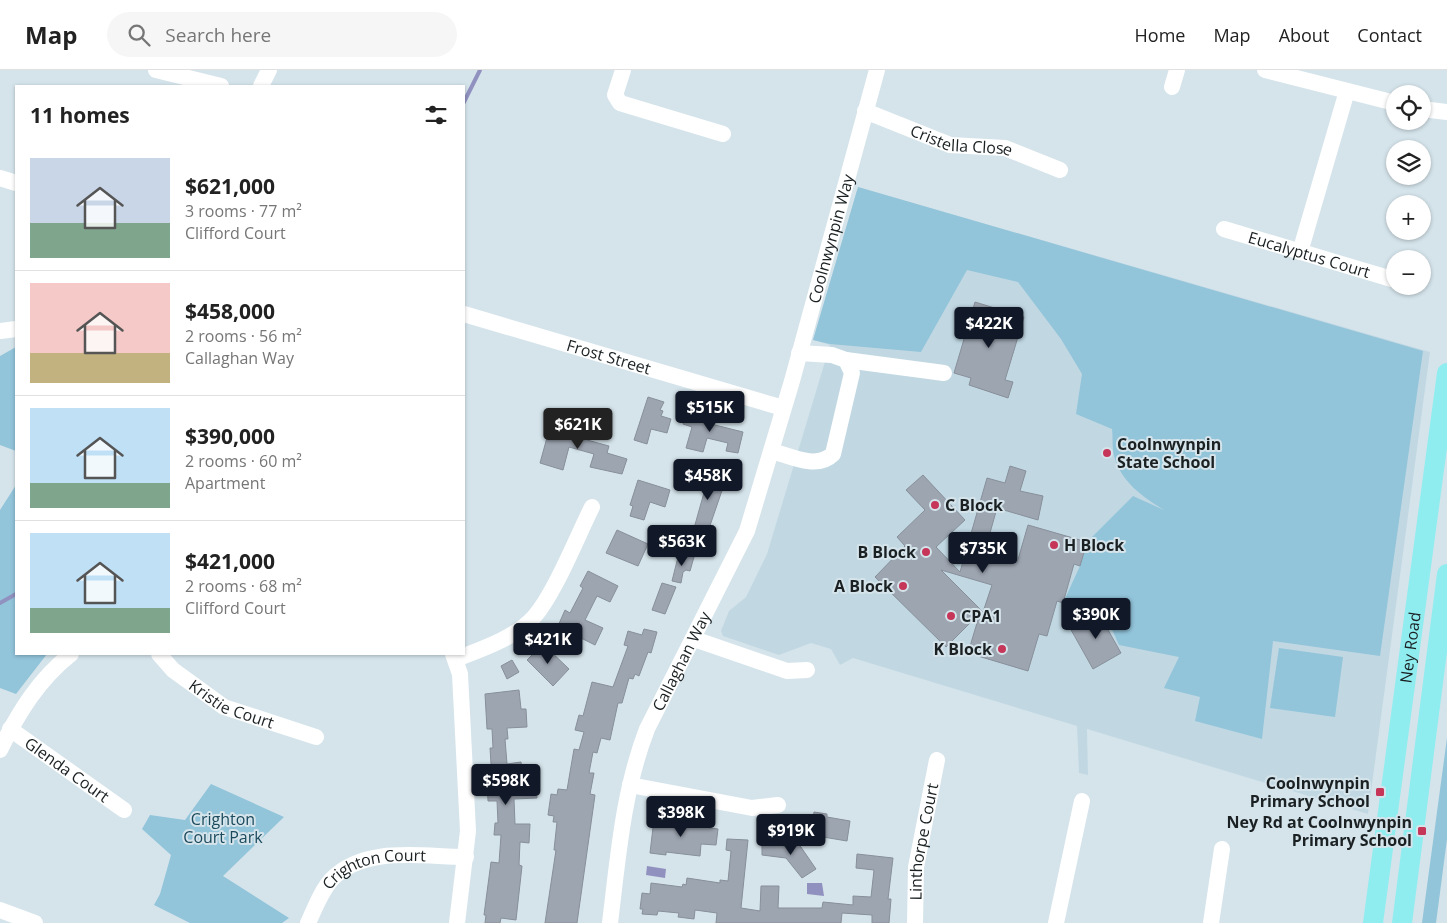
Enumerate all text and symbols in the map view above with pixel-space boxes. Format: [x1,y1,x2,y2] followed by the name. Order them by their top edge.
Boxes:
[107,12,457,57] search box
[25,18,77,51] text: Map
[125,21,153,49] icon: search
[165,22,271,48] text: Search here
[1135,23,1185,47] text: Home
[1213,23,1251,47] text: Map
[1279,23,1329,47] text: About
[1357,23,1422,47] text: Contact
[1386,85,1431,295] map controls
[1386,85,1431,130] button: locate
[30,101,130,129] text: 11 homes
[422,101,450,129] icon: filters
[907,119,1016,161] street label: Cristella Close
[1386,140,1431,185] button: layers
[803,171,859,306] street label: Coolnwynpin Way
[185,172,275,200] text: $621,000
[70,178,130,238] icon: home
[1386,195,1431,240] button: +
[185,200,302,222] text: 3 rooms · 77 m²
[185,222,286,244] text: Clifford Court
[1246,226,1373,283] street label: Eucalyptus Court
[1386,250,1431,295] button: −
[185,297,275,325] text: $458,000
[70,303,130,363] icon: home
[954,306,1024,349] pin: $422K
[965,312,1013,334] text: $422K
[185,325,302,347] text: 2 rooms · 56 m²
[564,334,654,380] street label: Frost Street
[185,347,294,369] text: Callaghan Way
[675,390,745,433] pin: $515K
[686,396,734,418] text: $515K
[543,408,613,450] pin: $621K
[554,413,602,435] text: $621K
[185,422,275,450] text: $390,000
[70,428,130,488] icon: home
[1117,433,1221,473] place label: Coolnwynpin State School
[1101,447,1113,459] marker: Coolnwynpin State School
[185,450,302,472] text: 2 rooms · 60 m²
[673,458,743,501] pin: $458K
[684,464,732,486] text: $458K
[185,472,265,494] text: Apartment
[945,494,1003,516] place label: C Block
[929,499,941,511] marker: C Block
[647,524,717,567] pin: $563K
[658,530,706,552] text: $563K
[948,532,1018,574] pin: $735K
[1064,534,1124,556] place label: H Block
[959,537,1007,559] text: $735K
[1048,539,1060,551] marker: H Block
[857,541,916,563] place label: B Block
[920,546,932,558] marker: B Block
[185,547,275,575] text: $421,000
[70,553,130,613] icon: home
[185,575,302,597] text: 2 rooms · 68 m²
[834,575,893,597] place label: A Block
[897,580,909,592] marker: A Block
[185,597,286,619] text: Clifford Court
[1061,598,1131,640] pin: $390K
[1072,603,1120,625] text: $390K
[961,605,1001,627] place label: CPA1
[647,607,716,715] street label: Callaghan Way
[945,610,957,622] marker: CPA1
[1394,611,1426,684] street label: Ney Road
[513,622,583,665] pin: $421K
[524,628,572,650] text: $421K
[934,638,992,660] place label: K Block
[996,643,1008,655] marker: K Block
[185,674,277,734] street label: Kristie Court
[20,732,114,807] street label: Glenda Court
[471,764,541,806] pin: $598K
[482,769,530,791] text: $598K
[1250,772,1370,812] place label: Coolnwynpin Primary School
[904,781,943,901] street label: Linthorpe Court
[1374,786,1386,798] marker: Coolnwynpin Primary School
[646,796,716,838] pin: $398K
[657,801,705,823] text: $398K
[183,808,263,848] park label: Crighton Court Park
[1226,811,1412,851] place label: Ney Rd at Coolnwynpin Primary School
[756,814,826,856] pin: $919K
[767,819,815,841] text: $919K
[1416,825,1428,837] marker: Ney Rd at Coolnwynpin Primary School
[317,844,427,894] street label: Crighton Court

